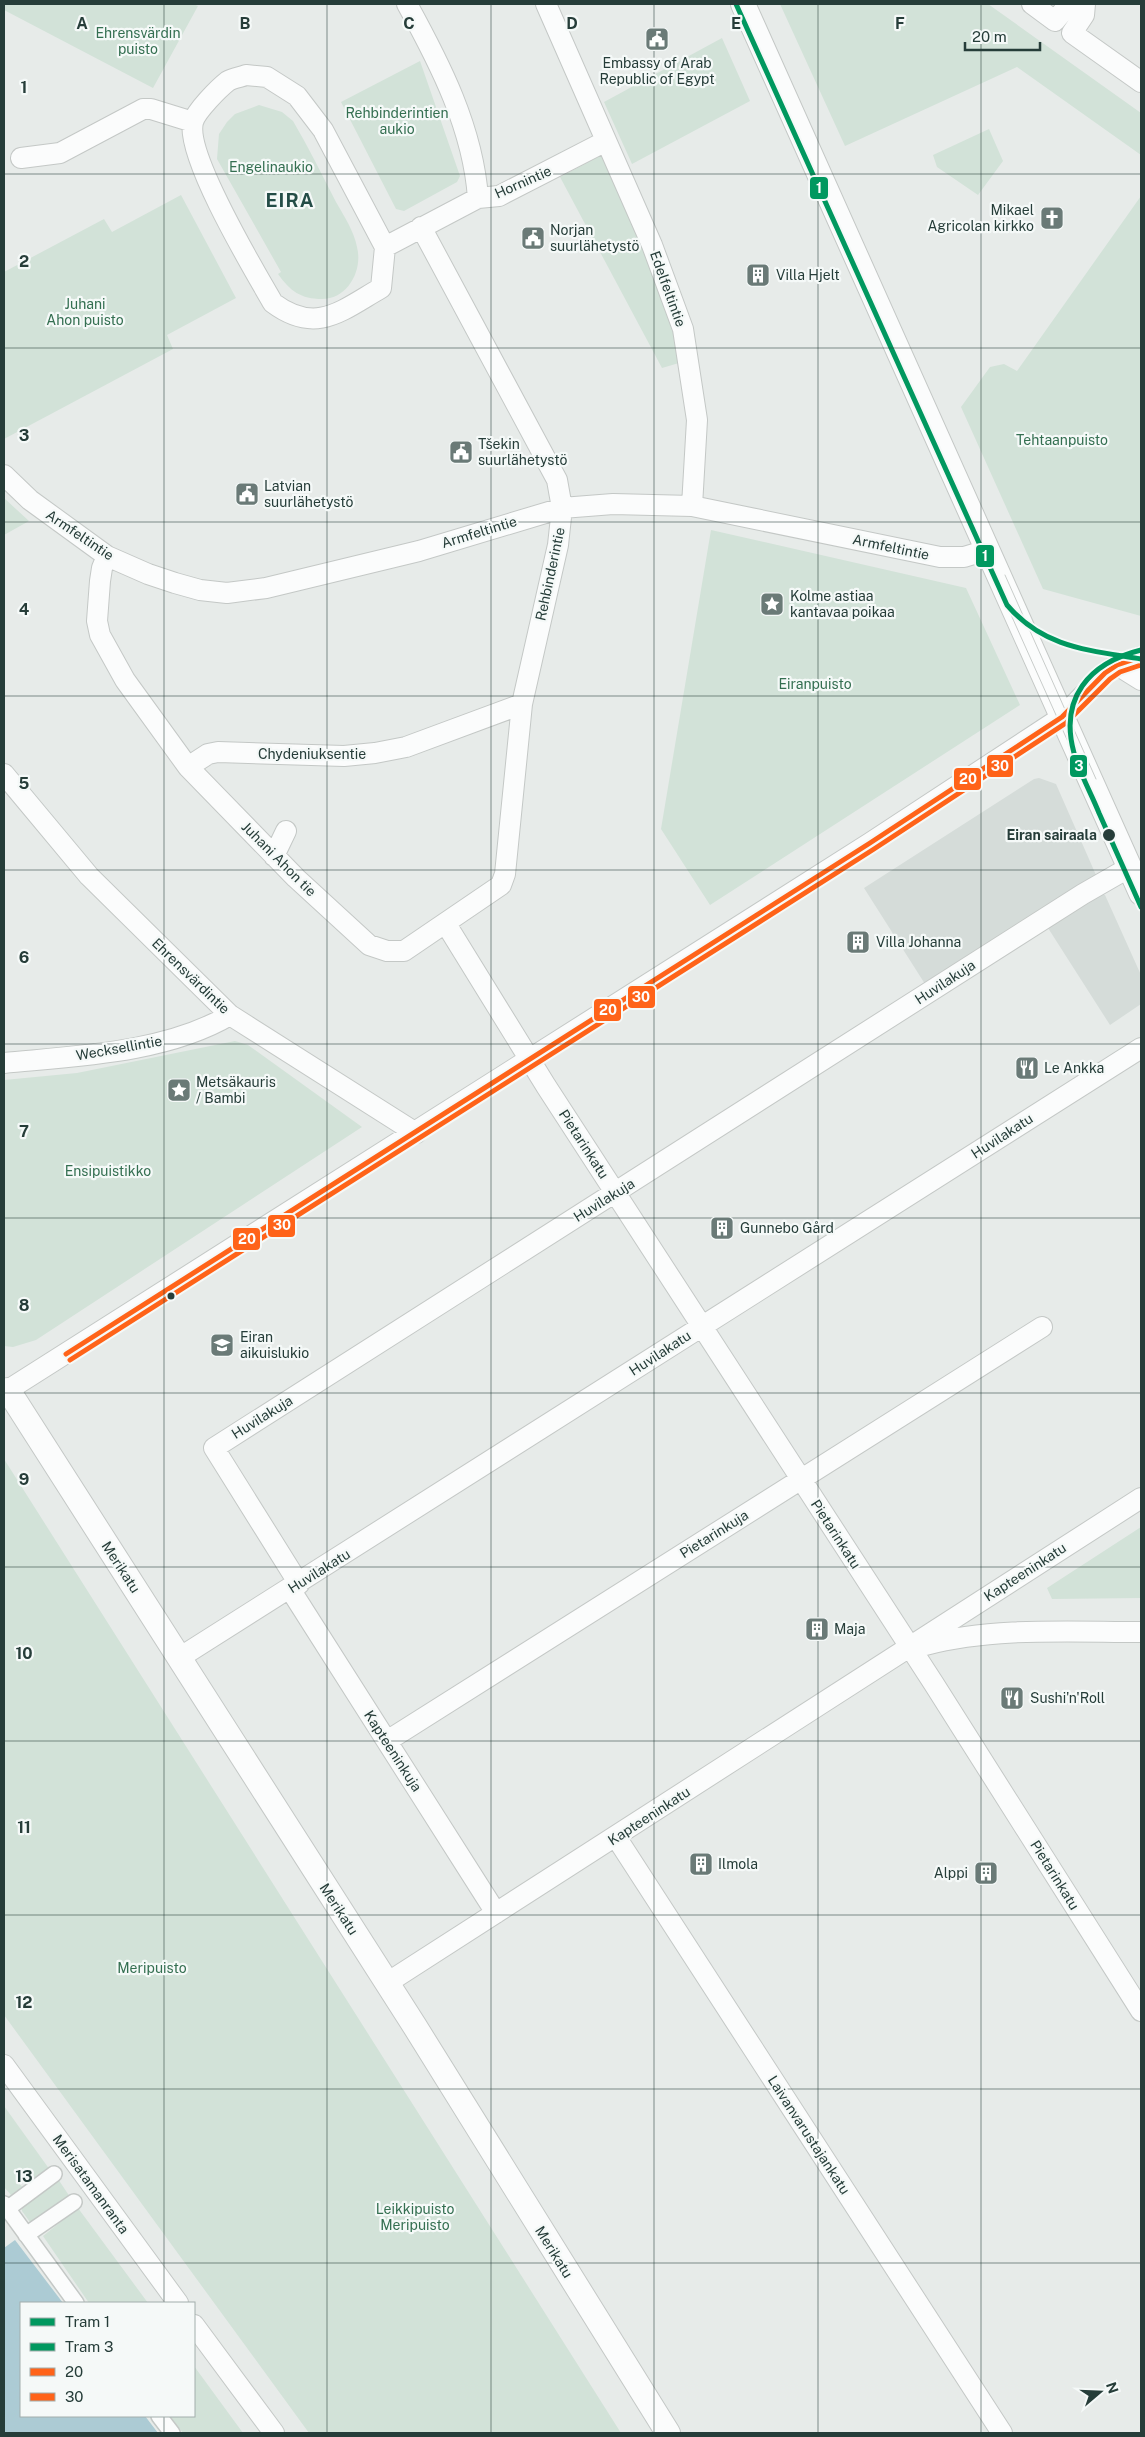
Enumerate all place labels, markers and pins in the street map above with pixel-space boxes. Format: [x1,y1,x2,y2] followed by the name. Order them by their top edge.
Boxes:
[644,26,670,52] public building icon: Embassy of Arab Republic of Egypt
[599,55,715,87] place label: Embassy of Arab Republic of Egypt
[928,202,1034,234] place label: Mikael Agricolan kirkko
[1039,205,1065,231] church icon: Mikael Agricolan kirkko
[550,222,639,254] place label: Norjan suurlähetystö
[520,225,546,251] public building icon: Norjan suurlähetystö
[745,262,771,288] building icon: Villa Hjelt
[776,267,840,283] place label: Villa Hjelt
[478,436,567,468] place label: Tšekin suurlähetystö
[448,439,474,465] public building icon: Tšekin suurlähetystö
[264,478,353,510] place label: Latvian suurlähetystö
[234,481,260,507] public building icon: Latvian suurlähetystö
[790,588,895,620] place label: Kolme astiaa kantavaa poikaa
[759,591,785,617] place icon: Kolme astiaa kantavaa poikaa
[1006,827,1097,843] place label: Eiran sairaala
[1101,827,1117,843] marker: Eiran sairaala
[845,929,871,955] building icon: Villa Johanna
[876,934,961,950] place label: Villa Johanna
[1014,1055,1040,1081] restaurant icon: Le Ankka
[1044,1060,1104,1076] place label: Le Ankka
[196,1074,276,1106] place label: Metsäkauris / Bambi
[166,1077,192,1103] place icon: Metsäkauris / Bambi
[709,1215,735,1241] building icon: Gunnebo Gård
[740,1220,834,1236] place label: Gunnebo Gård
[166,1291,176,1301] unlabelled marker
[240,1329,309,1361] place label: Eiran aikuislukio
[209,1332,235,1358] school or university icon: Eiran aikuislukio
[804,1616,830,1642] building icon: Maja
[834,1621,866,1637] place label: Maja
[999,1685,1025,1711] restaurant icon: Sushi'n'Roll
[1030,1690,1105,1706] place label: Sushi'n'Roll
[688,1851,714,1877] building icon: Ilmola
[718,1856,758,1872] place label: Ilmola
[973,1860,999,1886] building icon: Alppi
[934,1865,968,1881] place label: Alppi

